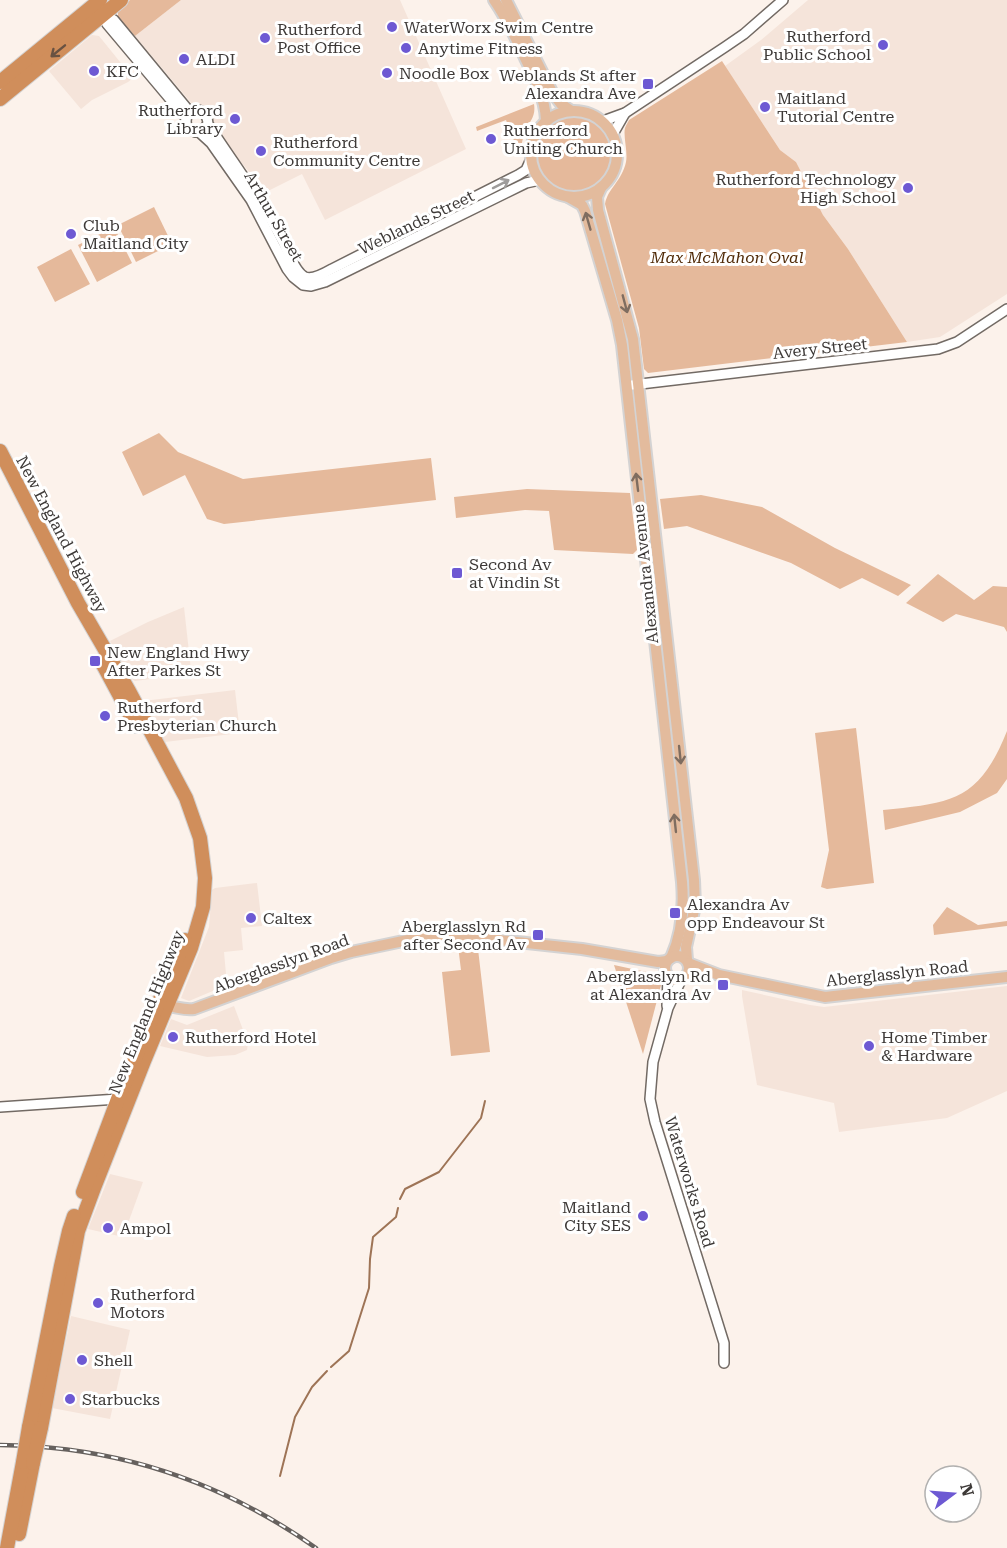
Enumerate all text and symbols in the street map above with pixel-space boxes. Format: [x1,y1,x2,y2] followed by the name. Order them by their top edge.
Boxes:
[404,18,594,37] place label: WaterWorx Swim Centre
[277,20,362,57] place label: Rutherford Post Office
[385,20,399,34] marker: WaterWorx Swim Centre
[763,27,871,64] place label: Rutherford Public School
[258,31,272,45] marker: Rutherford Post Office
[876,38,890,52] marker: Rutherford Public School
[418,39,543,58] place label: Anytime Fitness
[399,41,413,55] marker: Anytime Fitness
[50,45,66,58] one-way arrow
[196,50,235,69] place label: ALDI
[177,52,191,66] marker: ALDI
[106,62,139,81] place label: KFC
[87,64,101,78] marker: KFC
[399,64,490,83] place label: Noodle Box
[380,66,394,80] marker: Noodle Box
[499,66,636,103] place label: Weblands St after Alexandra Ave
[641,77,655,91] marker: Weblands St after Alexandra Ave
[777,89,895,126] place label: Maitland Tutorial Centre
[758,100,772,114] marker: Maitland Tutorial Centre
[138,101,224,138] place label: Rutherford Library
[228,112,242,126] marker: Rutherford Library
[503,121,623,158] place label: Rutherford Uniting Church
[484,132,498,146] marker: Rutherford Uniting Church
[273,133,420,170] place label: Rutherford Community Centre
[254,144,268,158] marker: Rutherford Community Centre
[240,168,307,265] street label: Arthur Street
[715,170,897,207] place label: Rutherford Technology High School
[492,178,509,190] one-way arrow
[901,181,915,195] marker: Rutherford Technology High School
[355,186,477,259] street label: Weblands Street
[582,212,593,231] one-way arrow
[83,216,189,253] place label: Club Maitland City
[64,227,78,241] marker: Club Maitland City
[650,248,804,267] park label: Max McMahon Oval
[619,295,631,314] one-way arrow
[772,334,868,363] street label: Avery Street
[12,453,111,616] street label: New England Highway
[632,472,643,492] one-way arrow
[629,503,662,645] street label: Alexandra Avenue
[469,555,560,592] place label: Second Av at Vindin St
[450,566,464,580] marker: Second Av at Vindin St
[107,643,250,680] place label: New England Hwy After Parkes St
[88,654,102,668] marker: New England Hwy After Parkes St
[117,698,277,735] place label: Rutherford Presbyterian Church
[98,709,112,723] marker: Rutherford Presbyterian Church
[675,745,686,765] one-way arrow
[670,814,681,834] one-way arrow
[687,895,825,932] place label: Alexandra Av opp Endeavour St
[668,906,682,920] marker: Alexandra Av opp Endeavour St
[263,909,313,928] place label: Caltex
[244,911,258,925] marker: Caltex
[401,917,527,954] place label: Aberglasslyn Rd after Second Av
[105,927,188,1097] street label: New England Highway
[531,928,545,942] marker: Aberglasslyn Rd after Second Av
[211,930,352,997] street label: Aberglasslyn Road
[825,957,969,990] street label: Aberglasslyn Road
[586,967,712,1004] place label: Aberglasslyn Rd at Alexandra Av
[716,978,730,992] marker: Aberglasslyn Rd at Alexandra Av
[185,1028,317,1047] place label: Rutherford Hotel
[881,1028,988,1065] place label: Home Timber & Hardware
[166,1030,180,1044] marker: Rutherford Hotel
[862,1039,876,1053] marker: Home Timber & Hardware
[661,1114,718,1250] street label: Waterworks Road
[562,1198,631,1235] place label: Maitland City SES
[636,1209,650,1223] marker: Maitland City SES
[120,1219,171,1238] place label: Ampol
[101,1221,115,1235] marker: Ampol
[110,1285,195,1322] place label: Rutherford Motors
[91,1296,105,1310] marker: Rutherford Motors
[94,1351,133,1370] place label: Shell
[75,1353,89,1367] marker: Shell
[82,1390,160,1409] place label: Starbucks
[63,1392,77,1406] marker: Starbucks
[923,1464,983,1524] north arrow
[956,1481,978,1499] text: N

